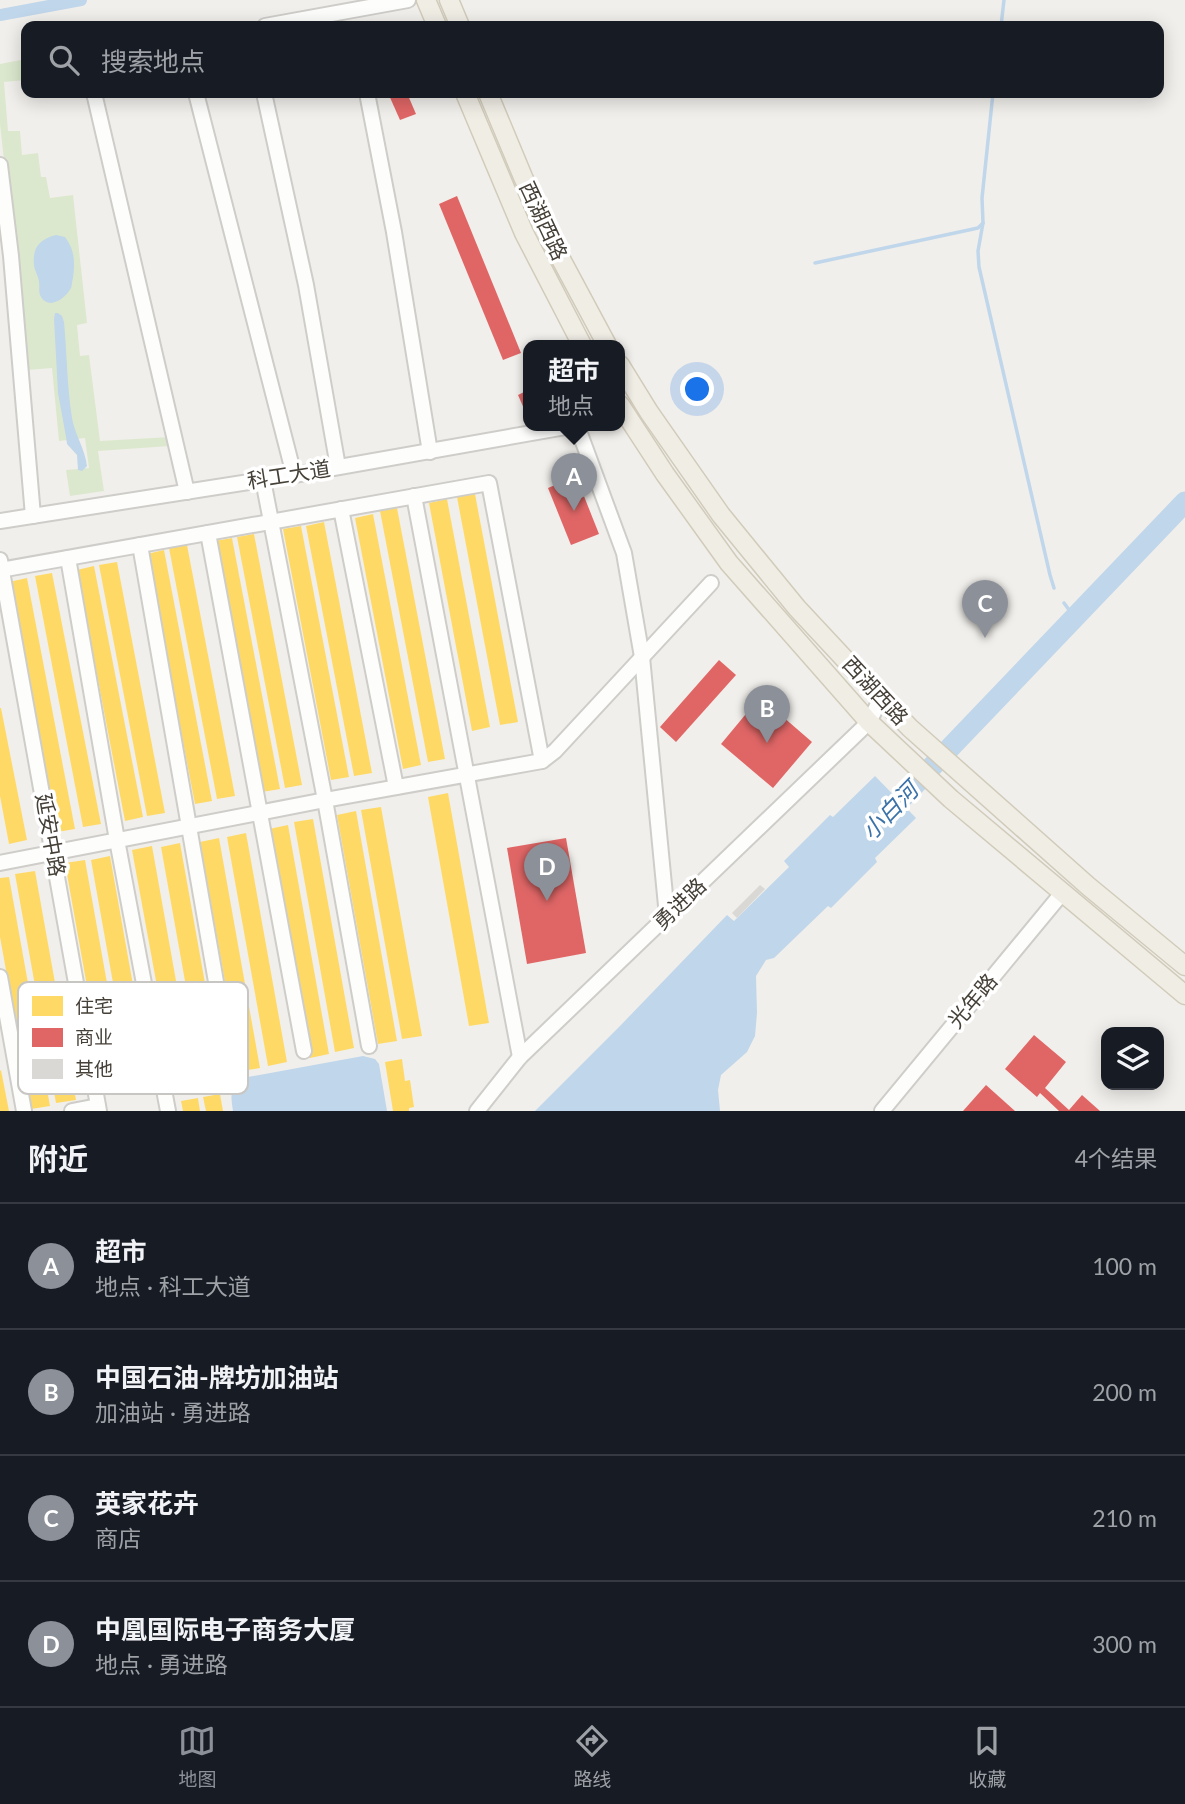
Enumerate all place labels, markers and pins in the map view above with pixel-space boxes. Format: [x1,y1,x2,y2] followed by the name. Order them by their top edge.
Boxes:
[551,453,597,511] pin: A
[962,580,1008,638] pin: C
[744,685,790,743] pin: B
[524,843,570,901] pin: D

